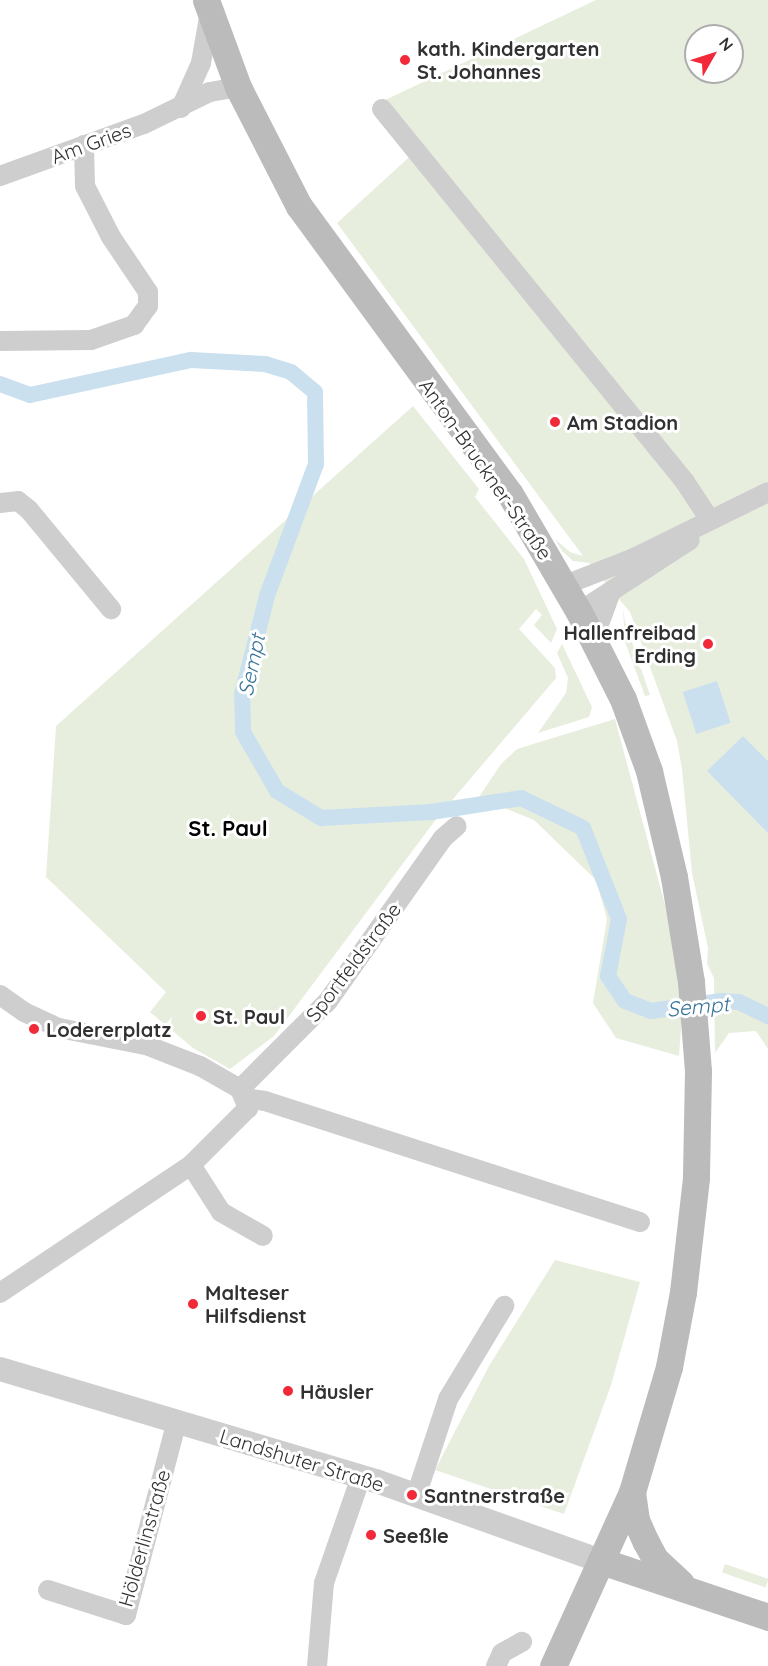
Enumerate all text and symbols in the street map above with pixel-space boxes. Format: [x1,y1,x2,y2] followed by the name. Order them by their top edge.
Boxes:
[684,24,744,84] north arrow
[715,33,738,55] text: N
[417,36,600,83] place label: kath. Kindergarten St. Johannes
[398,53,412,67] marker: kath. Kindergarten St. Johannes
[48,117,134,169] street label: Am Gries
[414,374,558,564] street label: Anton-Bruckner-Straße
[567,410,678,434] place label: Am Stadion
[548,415,562,429] marker: Am Stadion
[564,620,696,667] place label: Hallenfreibad Erding
[232,632,270,698] water label: Sempt
[701,637,715,651] marker: Hallenfreibad Erding
[188,816,268,842] district label: St. Paul
[300,898,406,1026] street label: Sportfeldstraße
[666,991,730,1021] water label: Sempt
[213,1004,285,1028] place label: St. Paul
[194,1009,208,1023] marker: St. Paul
[46,1017,171,1041] place label: Lodererplatz
[27,1022,41,1036] marker: Lodererplatz
[205,1280,307,1327] place label: Malteser Hilfsdienst
[186,1297,200,1311] marker: Malteser Hilfsdienst
[300,1379,374,1403] place label: Häusler
[281,1384,295,1398] marker: Häusler
[217,1424,387,1496] street label: Landshuter Straße
[113,1467,175,1609] street label: Hölderlinstraße
[424,1483,565,1507] place label: Santnerstraße
[405,1488,419,1502] marker: Santnerstraße
[383,1523,449,1547] place label: Seeßle
[364,1528,378,1542] marker: Seeßle

